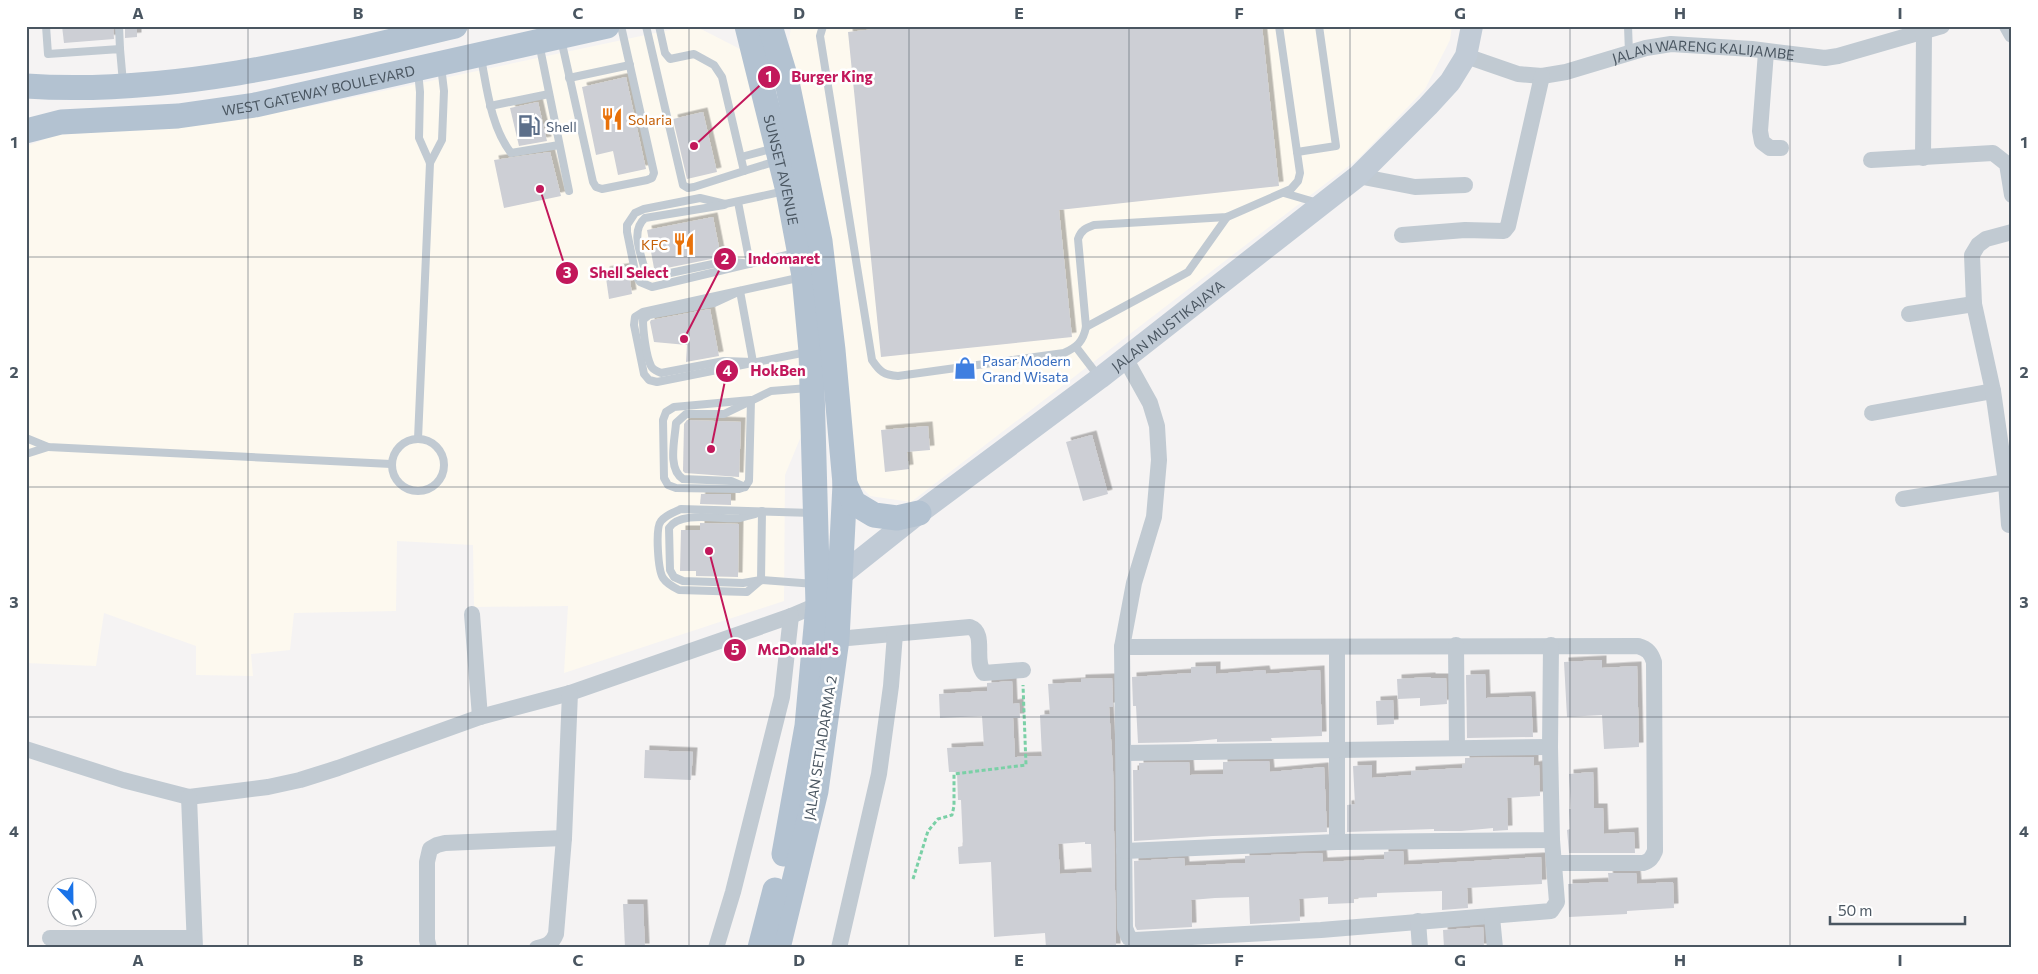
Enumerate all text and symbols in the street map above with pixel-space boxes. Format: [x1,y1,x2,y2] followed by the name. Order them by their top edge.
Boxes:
[132,3,144,22] text: A
[353,3,364,22] text: B
[573,3,584,22] text: C
[793,3,805,22] text: D
[1014,3,1024,22] text: E
[1234,3,1244,22] text: F
[1454,3,1466,22] text: G
[1674,3,1686,22] text: H
[1897,3,1903,22] text: I
[1610,35,1795,66] street label: JALAN WARENG KALIJAMBE
[221,61,416,118] street label: WEST GATEWAY BOULEVARD
[757,62,883,92] callout: Burger King
[766,67,772,85] text: 1
[791,67,873,85] text: Burger King
[599,106,625,132] restaurant icon: Solaria
[628,111,672,128] place label: Solaria
[516,113,542,139] fuel station icon: Shell
[761,113,803,226] street label: SUNSET AVENUE
[546,118,577,135] place label: Shell
[10,132,18,151] text: 1
[2020,132,2028,151] text: 1
[671,231,697,257] restaurant icon: KFC
[641,236,668,253] place label: KFC
[713,244,830,274] callout: Indomaret
[721,249,729,267] text: 2
[748,249,820,267] text: Indomaret
[555,258,679,288] callout: Shell Select
[563,263,572,281] text: 3
[589,263,669,281] text: Shell Select
[1108,276,1227,375] street label: JALAN MUSTIKAJAYA
[982,352,1071,385] place label: Pasar Modern Grand Wisata
[952,355,978,381] shop icon: Pasar Modern Grand Wisata
[715,356,815,386] callout: HokBen
[722,361,732,379] text: 4
[750,361,806,379] text: HokBen
[9,362,19,381] text: 2
[2019,362,2029,381] text: 2
[9,592,19,611] text: 3
[2019,592,2029,611] text: 3
[722,635,849,665] callout: McDonald's
[731,640,740,658] text: 5
[757,640,839,658] text: McDonald's
[800,674,840,822] street label: JALAN SETIADARMA 2
[9,821,19,840] text: 4
[2019,821,2029,840] text: 4
[48,876,98,926] north arrow
[1830,894,1966,926] scale bar
[1838,901,1872,919] text: 50 m
[69,905,85,924] text: U
[132,950,144,969] text: A
[353,950,364,969] text: B
[573,950,584,969] text: C
[793,950,805,969] text: D
[1014,950,1024,969] text: E
[1234,950,1244,969] text: F
[1454,950,1466,969] text: G
[1674,950,1686,969] text: H
[1897,950,1903,969] text: I

